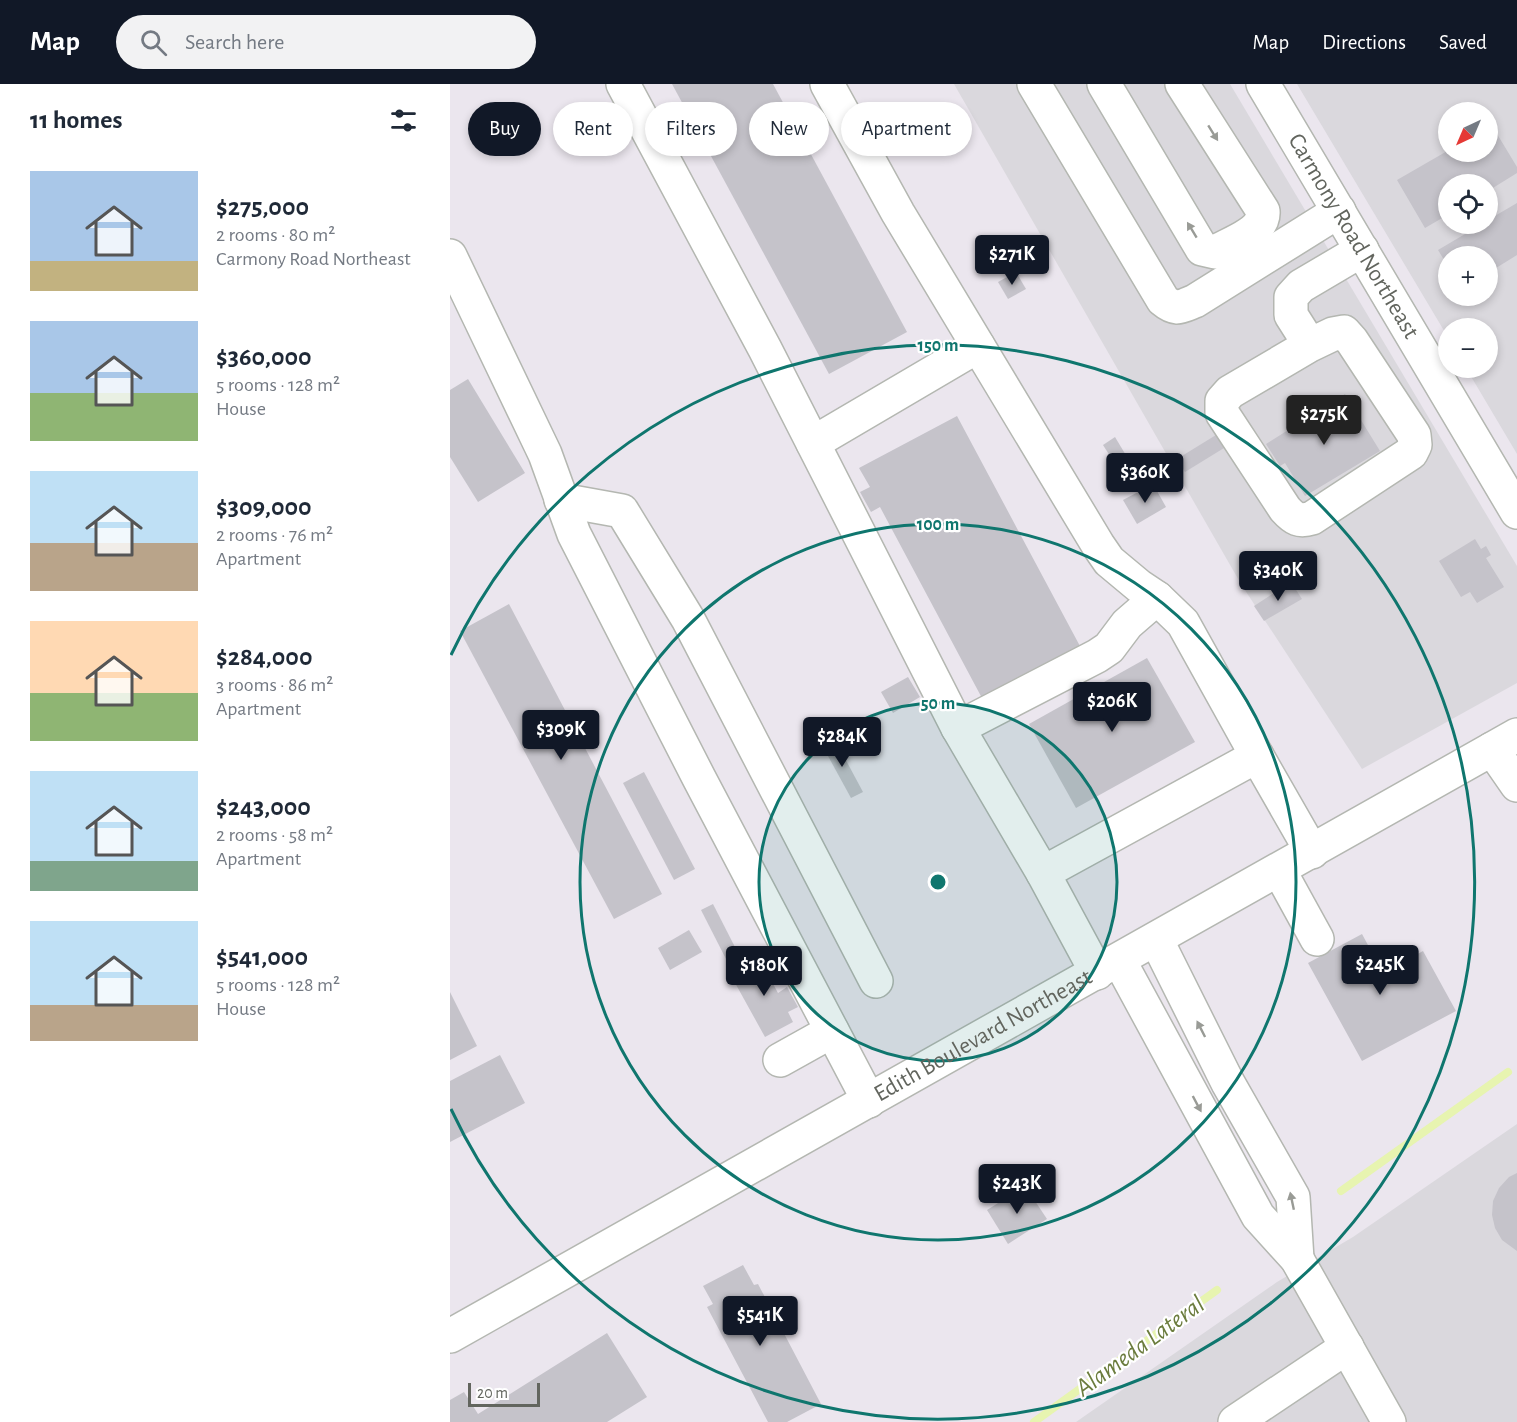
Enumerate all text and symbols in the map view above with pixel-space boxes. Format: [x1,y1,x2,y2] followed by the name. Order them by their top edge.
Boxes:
[116,15,536,69] search box
[137,26,170,59] icon: search
[30,28,80,56] text: Map
[185,31,284,53] text: Search here
[1253,32,1289,53] text: Map
[1322,32,1406,53] text: Directions
[1439,32,1487,53] text: Saved
[468,102,541,156] chip: Buy
[553,102,633,156] chip: Rent
[645,102,737,156] chip: Filters
[749,102,829,156] chip: New
[841,102,972,156] chip: Apartment
[1438,102,1498,162] north arrow
[1438,102,1498,378] map controls
[387,104,420,137] icon: filters
[30,107,122,133] text: 11 homes
[1208,125,1219,142] one-way arrow
[1283,130,1424,343] street label: Carmony Road Northeast
[1438,174,1498,234] button: locate
[216,194,309,220] text: $275,000
[78,195,150,267] icon: home
[1186,222,1197,238] one-way arrow
[216,225,335,245] text: 2 rooms · 80 m²
[970,235,1054,286] pin: $271K
[989,244,1035,264] text: $271K
[1438,246,1498,306] button: +
[216,249,411,269] text: Carmony Road Northeast
[1438,318,1498,378] button: −
[918,337,958,355] text: 150 m
[216,344,312,370] text: $360,000
[78,345,150,417] icon: home
[216,375,340,395] text: 5 rooms · 128 m²
[1282,395,1366,446] pin: $275K
[216,399,266,419] text: House
[1300,404,1348,424] text: $275K
[1103,453,1187,504] pin: $360K
[1120,462,1170,482] text: $360K
[216,494,312,520] text: $309,000
[78,495,150,567] icon: home
[917,516,959,534] text: 100 m
[216,525,333,545] text: 2 rooms · 76 m²
[216,549,301,569] text: Apartment
[1236,551,1320,602] pin: $340K
[1253,560,1303,580] text: $340K
[216,644,312,670] text: $284,000
[78,645,150,717] icon: home
[216,675,333,695] text: 3 rooms · 86 m²
[1070,682,1154,733] pin: $206K
[1087,691,1137,711] text: $206K
[921,695,955,713] text: 50 m
[216,699,301,719] text: Apartment
[519,710,603,761] pin: $309K
[800,717,884,768] pin: $284K
[536,719,586,739] text: $309K
[817,726,867,746] text: $284K
[216,794,311,820] text: $243,000
[78,795,150,867] icon: home
[216,825,333,845] text: 2 rooms · 58 m²
[216,849,301,869] text: Apartment
[928,872,948,892] centre of rings
[216,944,308,970] text: $541,000
[78,945,150,1017] icon: home
[1338,945,1422,996] pin: $245K
[722,946,806,997] pin: $180K
[1356,954,1404,974] text: $245K
[740,955,788,975] text: $180K
[870,965,1097,1106] street label: Edith Boulevard Northeast
[216,975,340,995] text: 5 rooms · 128 m²
[216,999,266,1019] text: House
[1197,1021,1206,1038] one-way arrow
[1192,1096,1202,1113] one-way arrow
[975,1164,1059,1215] pin: $243K
[993,1173,1041,1193] text: $243K
[1287,1191,1296,1210] one-way arrow
[1070,1291,1209,1402] water label: Alameda Lateral
[718,1296,802,1347] pin: $541K
[737,1305,783,1325] text: $541K
[468,1380,540,1408] scale bar
[477,1385,508,1401] text: 20 m

